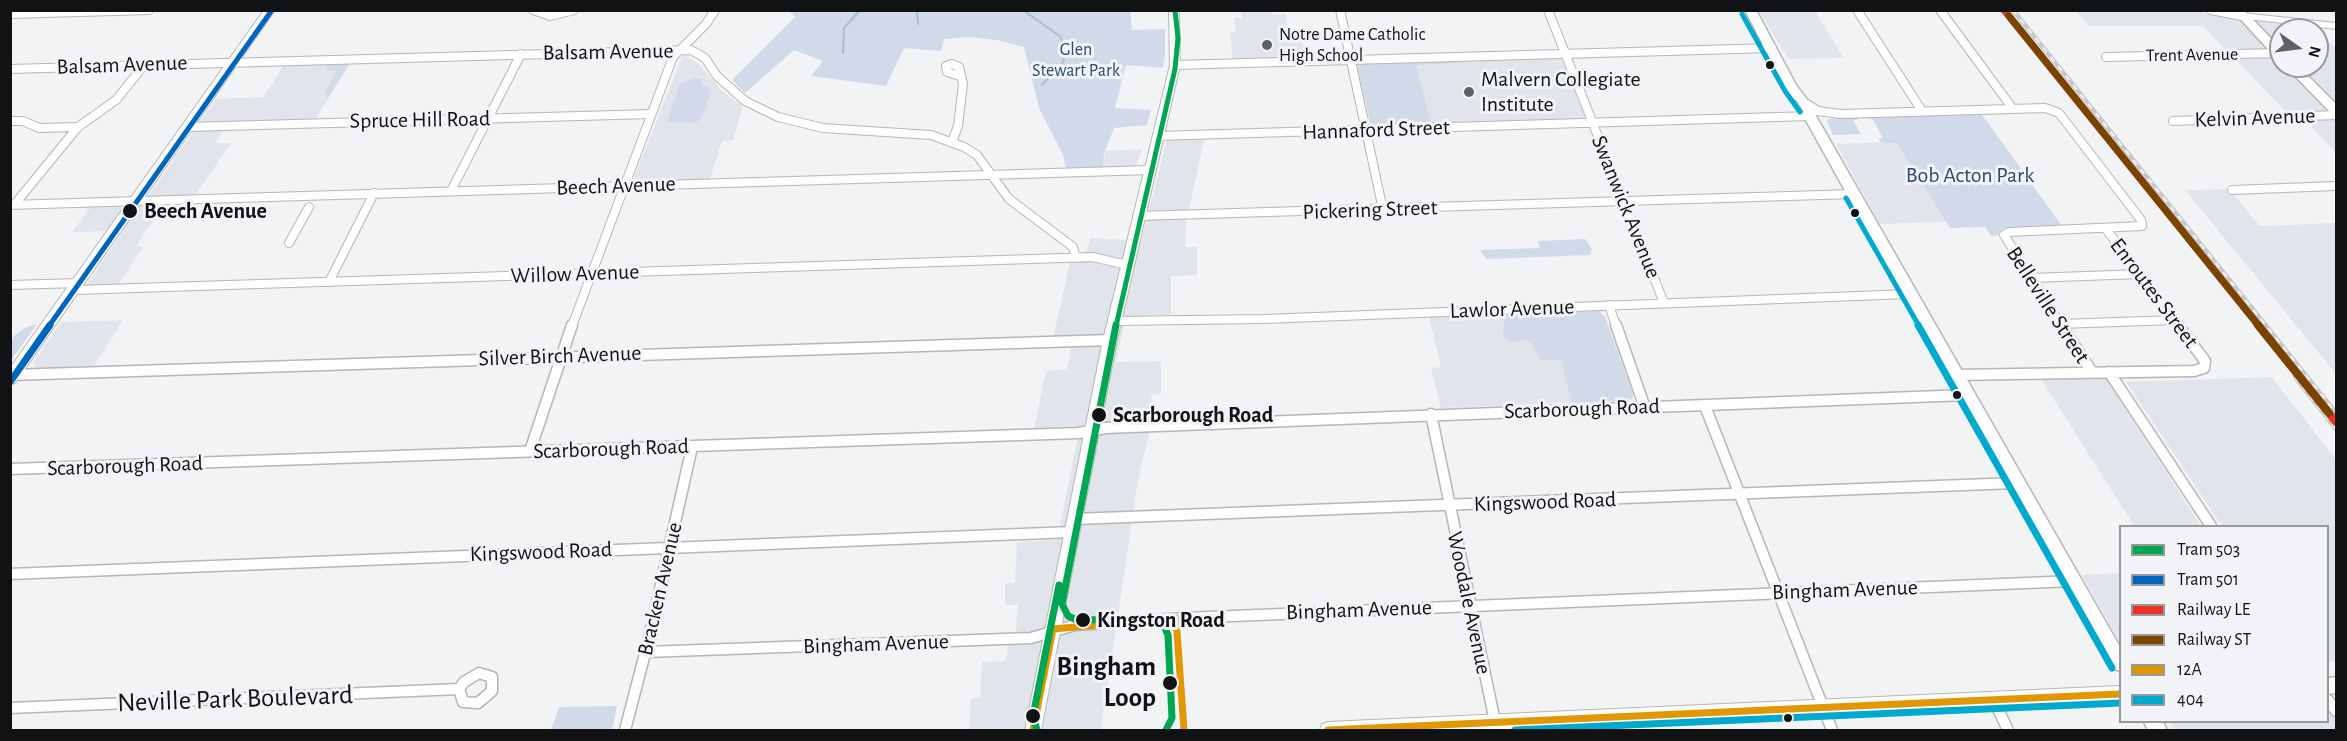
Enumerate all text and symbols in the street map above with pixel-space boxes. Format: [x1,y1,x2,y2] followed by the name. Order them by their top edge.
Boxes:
[2269,18,2329,78] north arrow
[1279,24,1425,66] place label: Notre Dame Catholic High School
[542,38,674,66] street label: Balsam Avenue
[1260,38,1274,52] marker: Notre Dame Catholic High School
[1032,39,1120,82] park label: Glen Stewart Park
[2146,43,2238,67] street label: Trent Avenue
[2305,45,2324,59] text: N
[56,50,188,80] street label: Balsam Avenue
[1764,59,1776,71] unlabelled marker
[1481,66,1641,118] place label: Malvern Collegiate Institute
[1462,85,1476,99] marker: Malvern Collegiate Institute
[2194,103,2316,133] street label: Kelvin Avenue
[350,106,490,134] street label: Spruce Hill Road
[1302,114,1450,146] street label: Hannaford Street
[1585,132,1667,282] street label: Swanwick Avenue
[1906,162,2034,188] park label: Bob Acton Park
[556,171,676,201] street label: Beech Avenue
[1302,194,1438,226] street label: Pickering Street
[144,198,267,224] place label: Beech Avenue
[121,202,139,220] marker: Beech Avenue
[1849,207,1861,219] unlabelled marker
[2104,233,2204,353] street label: Enroutes Street
[2000,242,2096,368] street label: Belleville Street
[510,259,640,289] street label: Willow Avenue
[1449,294,1575,324] street label: Lawlor Avenue
[478,340,642,372] street label: Silver Birch Avenue
[1951,389,1963,401] unlabelled marker
[1504,393,1660,425] street label: Scarborough Road
[1113,402,1273,428] place label: Scarborough Road
[1090,406,1108,424] marker: Scarborough Road
[533,433,689,465] street label: Scarborough Road
[47,450,203,482] street label: Scarborough Road
[1473,486,1617,518] street label: Kingswood Road
[632,520,688,658] street label: Bracken Avenue
[2119,525,2329,723] legend
[1441,529,1497,677] street label: Woodale Avenue
[469,536,613,568] street label: Kingswood Road
[2177,541,2240,559] text: Tram 503
[2177,571,2239,589] text: Tram 501
[1772,574,1918,606] street label: Bingham Avenue
[1286,594,1432,626] street label: Bingham Avenue
[2177,601,2250,619] text: Railway LE
[1097,607,1225,633] place label: Kingston Road
[1074,611,1092,629] marker: Kingston Road
[803,628,949,660] street label: Bingham Avenue
[2177,631,2251,649] text: Railway ST
[1057,651,1156,714] place label: Bingham Loop
[2177,661,2202,679] text: 12A
[1161,674,1179,692] marker: Bingham Loop
[117,679,353,719] street label: Neville Park Boulevard
[2177,691,2204,709] text: 404
[1024,707,1042,725] unlabelled marker
[1782,712,1794,724] unlabelled marker

